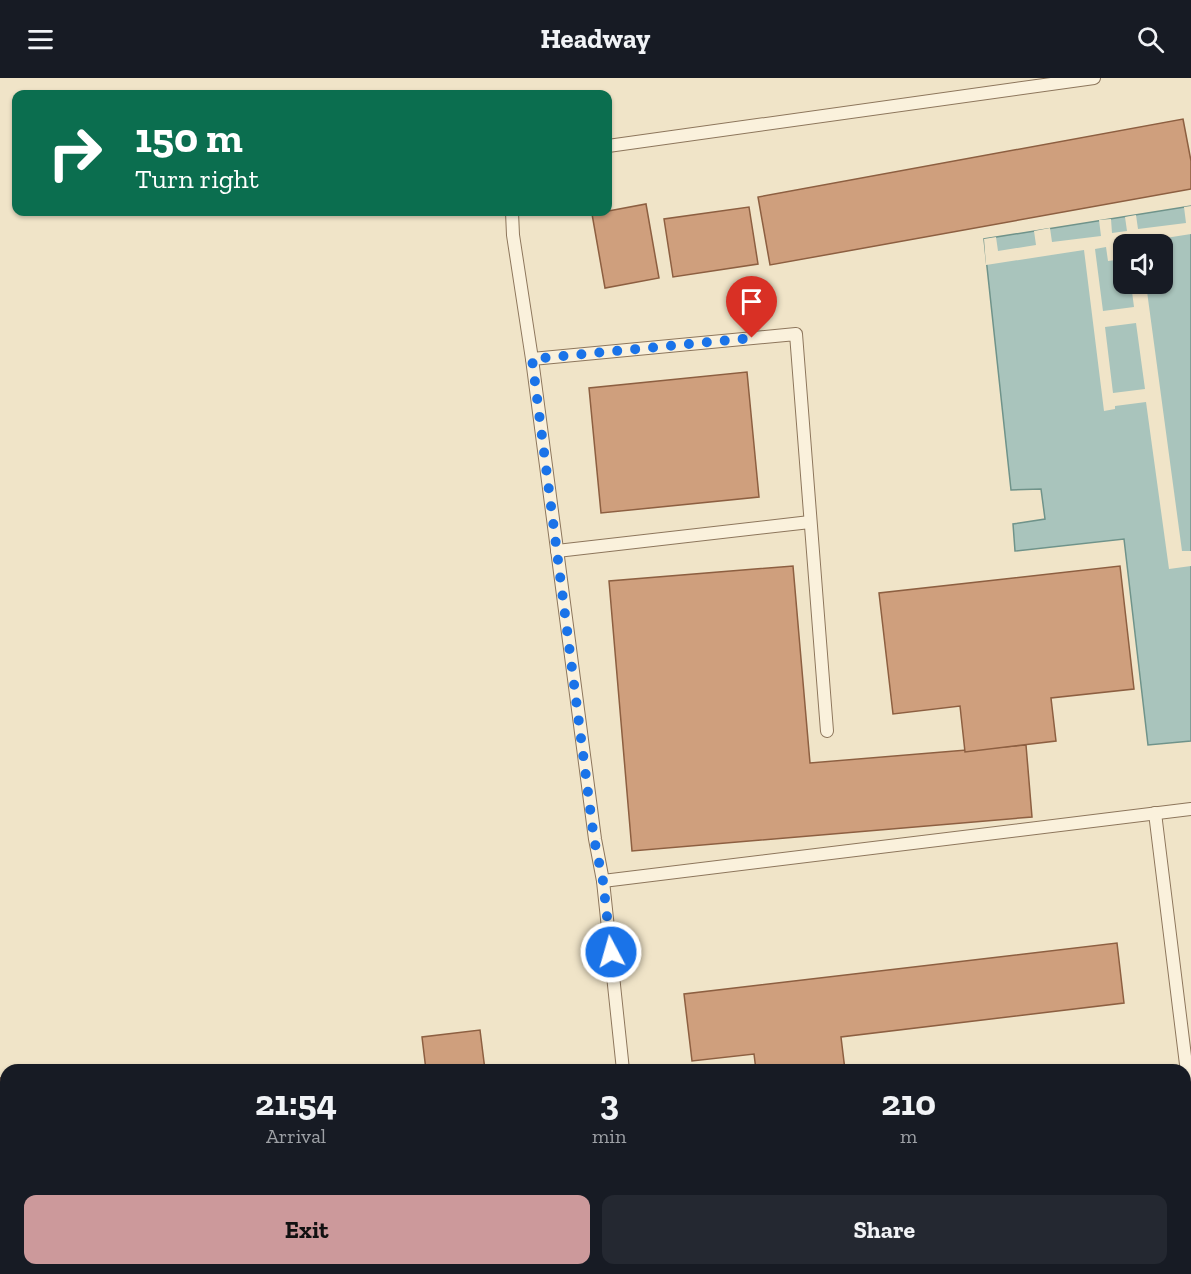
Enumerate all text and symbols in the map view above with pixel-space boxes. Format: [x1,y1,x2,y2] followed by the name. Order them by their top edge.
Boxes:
[24,23,57,56] icon: menu
[541,23,650,55] text: Headway
[1134,23,1167,56] icon: search
[135,112,243,163] text: 150 m
[36,114,114,192] icon: right
[135,163,259,195] text: Turn right
[1113,234,1173,294] map controls
[1113,234,1173,294] button: sound
[726,276,777,338] pin
[735,285,768,318] icon: arrive
[579,920,643,984] position arrow
[255,1081,337,1124] text: 21:54
[600,1081,619,1124] text: 3
[881,1081,936,1124] text: 210
[266,1124,326,1148] text: Arrival
[592,1124,626,1148] text: min
[900,1124,917,1148] text: m
[24,1195,590,1264] button: Exit
[602,1195,1167,1264] button: Share

